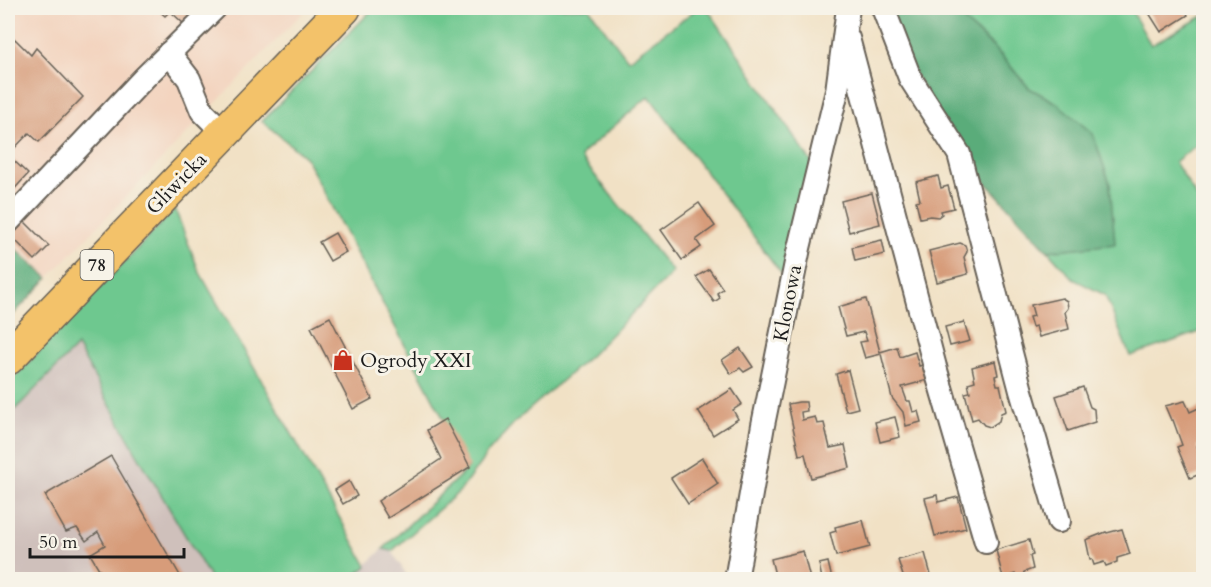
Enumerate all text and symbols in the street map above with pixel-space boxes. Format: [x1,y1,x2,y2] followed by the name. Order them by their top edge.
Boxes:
[140,146,213,220] street label: Gliwicka
[80,250,114,280] road number: 78
[767,262,808,344] street label: Klonowa
[360,347,471,374] place label: Ogrody XXI
[331,348,355,372] shop icon: Ogrody XXI
[30,521,184,559] scale bar
[39,530,78,555] text: 50 m

